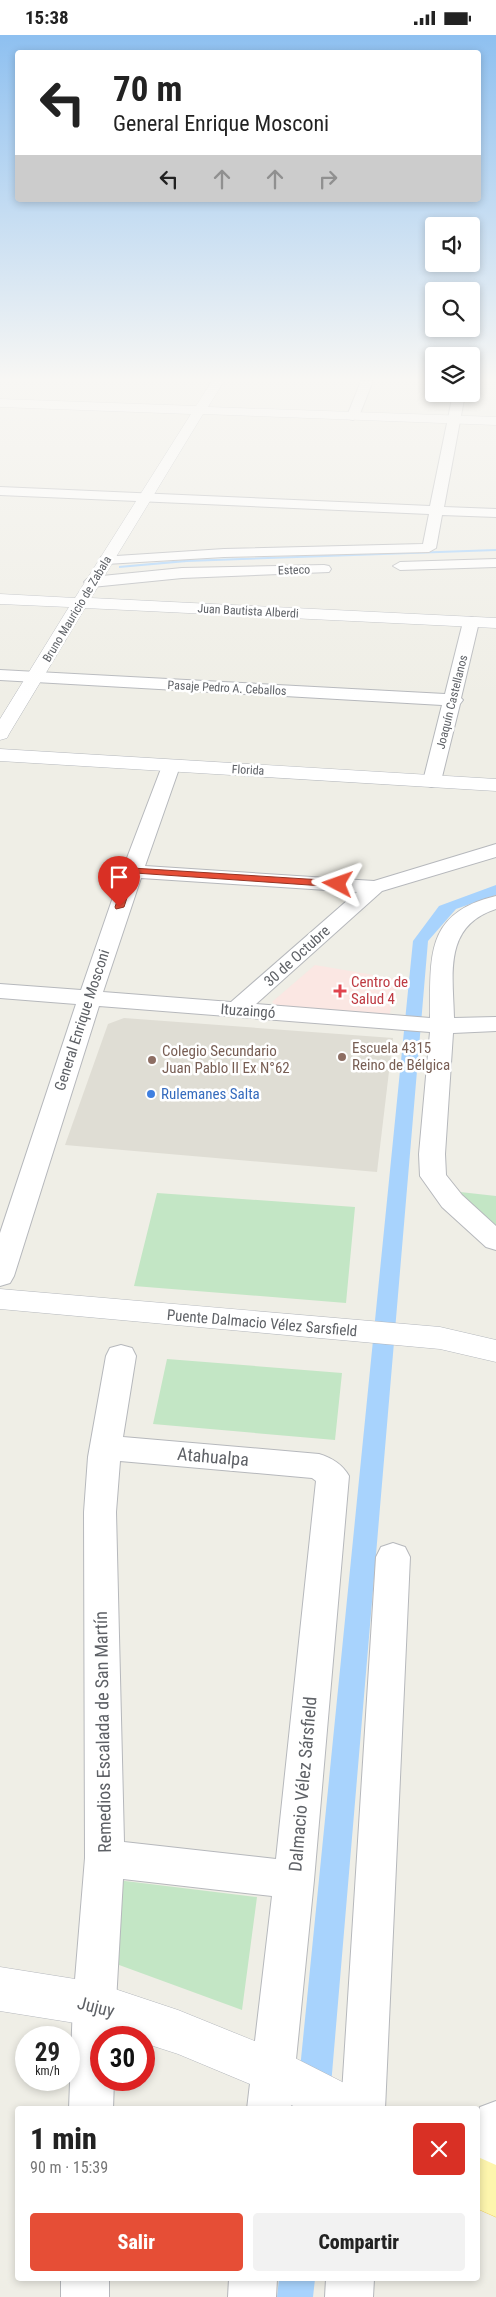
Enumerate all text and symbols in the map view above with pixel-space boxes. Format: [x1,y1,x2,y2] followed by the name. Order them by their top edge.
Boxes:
[25,6,69,29] text: 15:38
[113,69,182,110] text: 70 m
[30,70,95,135] icon: left
[113,111,329,136] text: General Enrique Mosconi
[155,165,183,193] icon: left
[208,165,236,193] icon: ahead
[261,165,289,193] icon: ahead
[314,165,342,193] icon: right
[425,217,480,402] map controls
[425,217,480,272] button: sound
[425,282,480,337] button: search
[425,347,480,402] button: layers
[40,553,114,665] street label: Bruno Mauricio de Zabala
[278,562,310,578] street label: Esteco
[197,601,299,621] street label: Juan Bautista Alberdi
[434,653,470,751] street label: Joaquín Castellanos
[167,678,287,698] street label: Pasaje Pedro A. Ceballos
[231,762,265,778] street label: Florida
[98,856,140,907] pin
[311,857,363,909] position arrow
[105,863,133,891] icon: arrive
[260,922,334,990] street label: 30 de Octubre
[51,947,113,1093] street label: General Enrique Mosconi
[351,973,408,1008] place label: Centro de Salud 4
[333,984,347,998] marker: Centro de Salud 4
[220,1000,276,1022] street label: Ituzaingó
[352,1039,450,1074] place label: Escuela 4315 Reino de Bélgica
[162,1042,290,1077] place label: Colegio Secundario Juan Pablo II Ex N°62
[336,1051,348,1063] marker: Escuela 4315 Reino de Bélgica
[146,1054,158,1066] marker: Colegio Secundario Juan Pablo II Ex N°62
[161,1085,260,1103] place label: Rulemanes Salta
[145,1088,157,1100] marker: Rulemanes Salta
[166,1306,358,1340] street label: Puente Dalmacio Vélez Sarsfield
[176,1443,250,1470] street label: Atahualpa
[90,1611,115,1853] street label: Remedios Escalada de San Martín
[284,1696,321,1872] street label: Dalmacio Vélez Sársfield
[75,1992,117,2021] street label: Jujuy
[90,2026,155,2091] speed limit sign: 30
[35,2038,60,2067] text: 29
[35,2064,60,2078] text: km/h
[30,2121,97,2156] text: 1 min
[413,2123,465,2175] button: close
[30,2158,108,2177] text: 90 m · 15:39
[30,2213,243,2271] button: Salir
[253,2213,465,2271] button: Compartir

